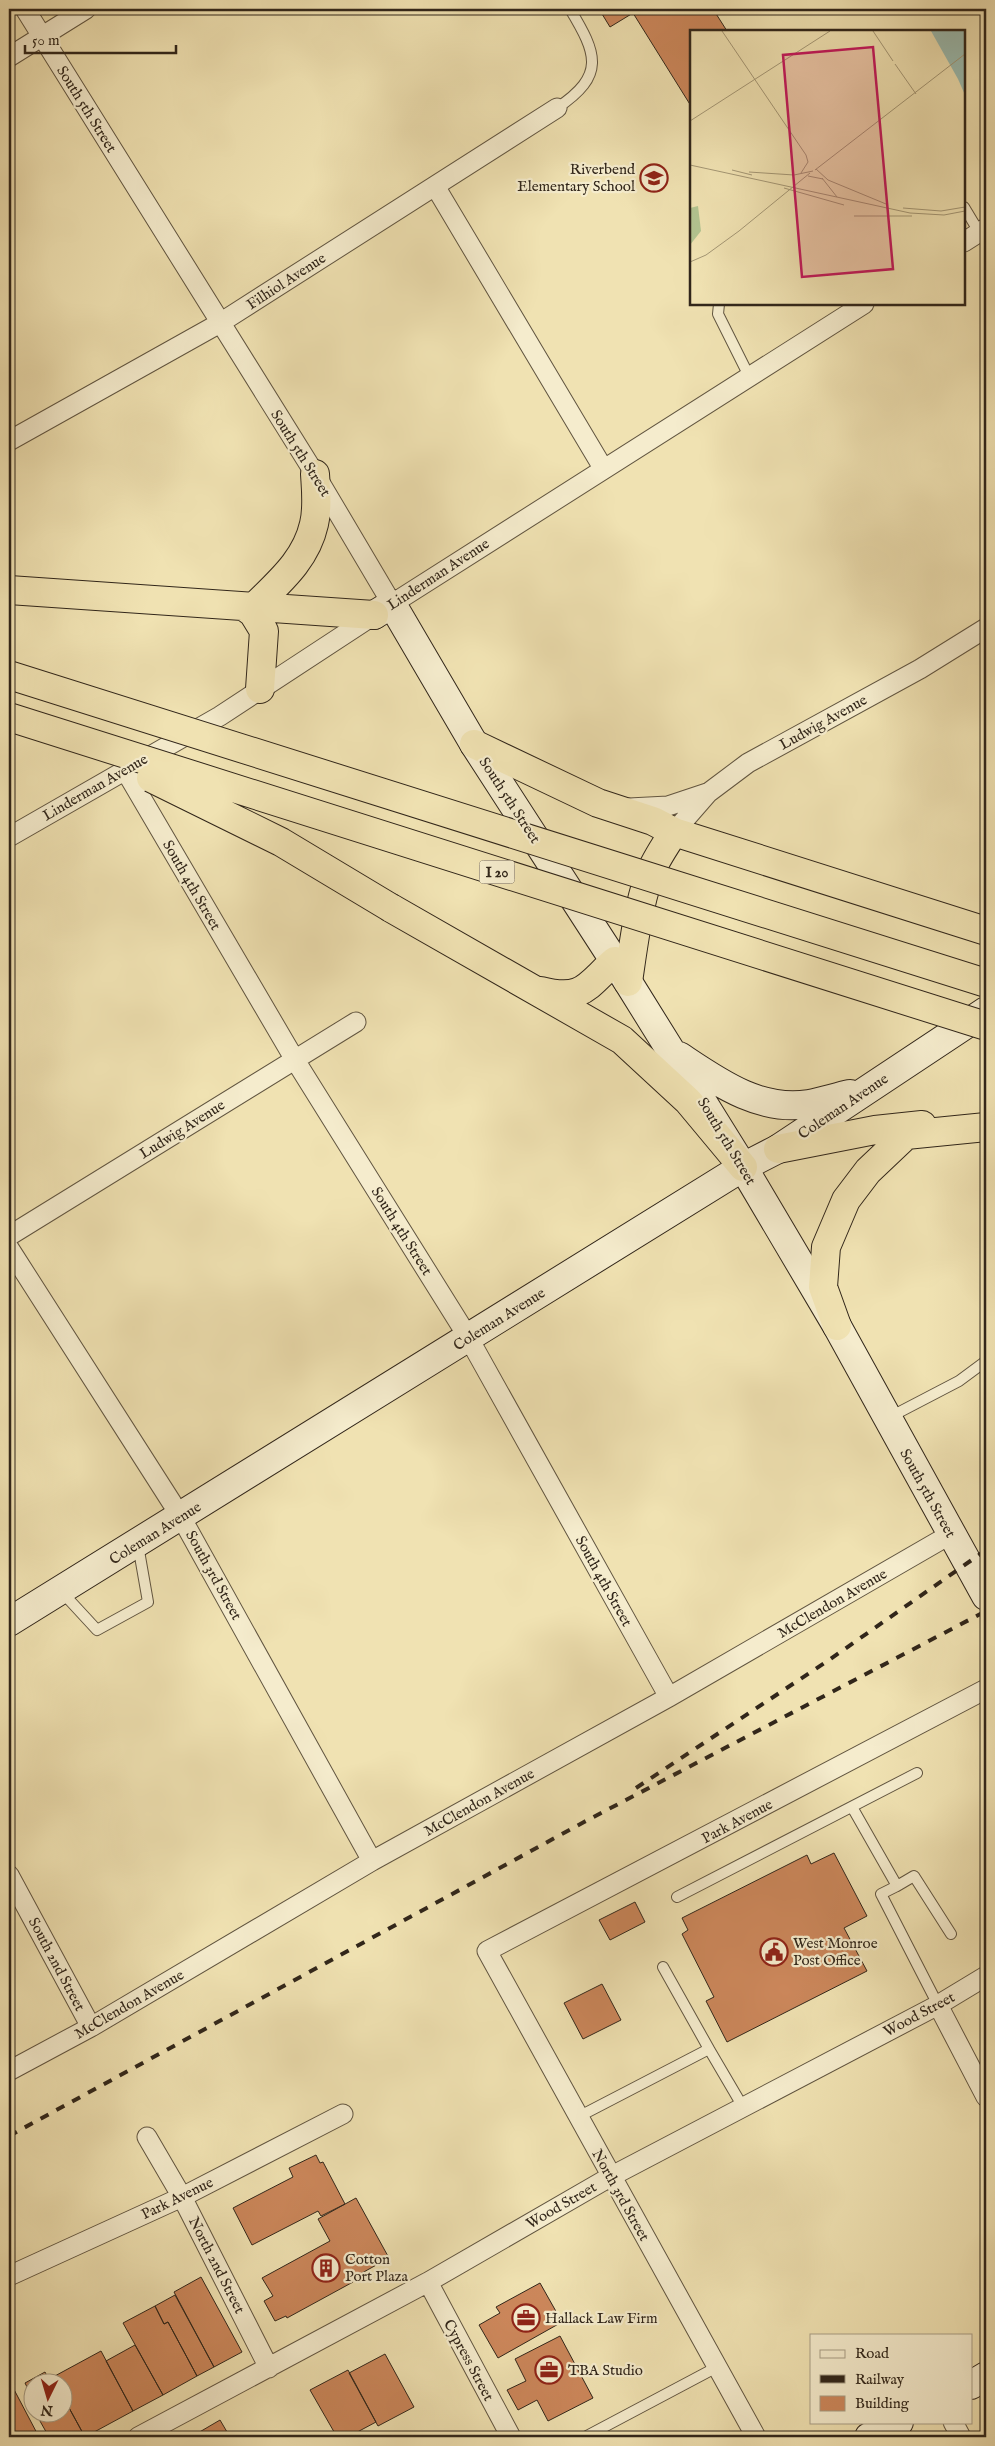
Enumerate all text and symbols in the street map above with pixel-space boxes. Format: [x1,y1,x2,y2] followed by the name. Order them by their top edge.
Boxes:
[25,22,176,54] scale bar
[690,30,965,305] inset map
[32,31,60,50] text: 50 m
[52,62,121,156] street label: South 5th Street
[517,160,636,196] place label: Riverbend Elementary School
[639,163,669,193] school or university icon: Riverbend Elementary School
[243,249,330,314] street label: Filhiol Avenue
[266,406,335,500] street label: South 5th Street
[384,534,493,615] street label: Linderman Avenue
[776,690,871,754] street label: Ludwig Avenue
[39,750,151,825] street label: Linderman Avenue
[475,754,545,847] street label: South 5th Street
[158,837,225,934] street label: South 4th Street
[480,860,514,884] road number: I 20
[795,1069,892,1144] street label: Coleman Avenue
[693,1094,760,1189] street label: South 5th Street
[136,1095,229,1163] street label: Ludwig Avenue
[367,1183,436,1279] street label: South 4th Street
[450,1284,549,1355] street label: Coleman Avenue
[895,1445,960,1541] street label: South 5th Street
[106,1498,205,1569] street label: Coleman Avenue
[181,1527,246,1623] street label: South 3rd Street
[571,1532,636,1630] street label: South 4th Street
[774,1564,890,1642] street label: McClendon Avenue
[421,1764,538,1841] street label: McClendon Avenue
[698,1795,776,1848] street label: Park Avenue
[24,1914,89,2014] street label: South 2nd Street
[793,1934,878,1970] place label: West Monroe Post Office
[759,1937,789,1967] public building icon: West Monroe Post Office
[71,1965,187,2043] street label: McClendon Avenue
[880,1988,958,2041] street label: Wood Street
[587,2146,654,2245] street label: North 3rd Street
[138,2173,216,2224] street label: Park Avenue
[523,2178,600,2233] street label: Wood Street
[184,2214,249,2317] street label: North 2nd Street
[345,2250,409,2286] place label: Cotton Port Plaza
[311,2253,341,2283] building icon: Cotton Port Plaza
[511,2303,541,2333] office icon: Hallack Law Firm
[545,2309,658,2328] place label: Hallack Law Firm
[439,2316,498,2404] street label: Cypress Street
[810,2334,972,2424] legend
[855,2344,890,2363] text: Road
[534,2355,564,2385] office icon: TBA Studio
[568,2361,643,2380] place label: TBA Studio
[855,2370,905,2389] text: Railway
[22,2374,72,2424] north arrow
[855,2394,910,2413] text: Building
[40,2400,55,2420] text: N

